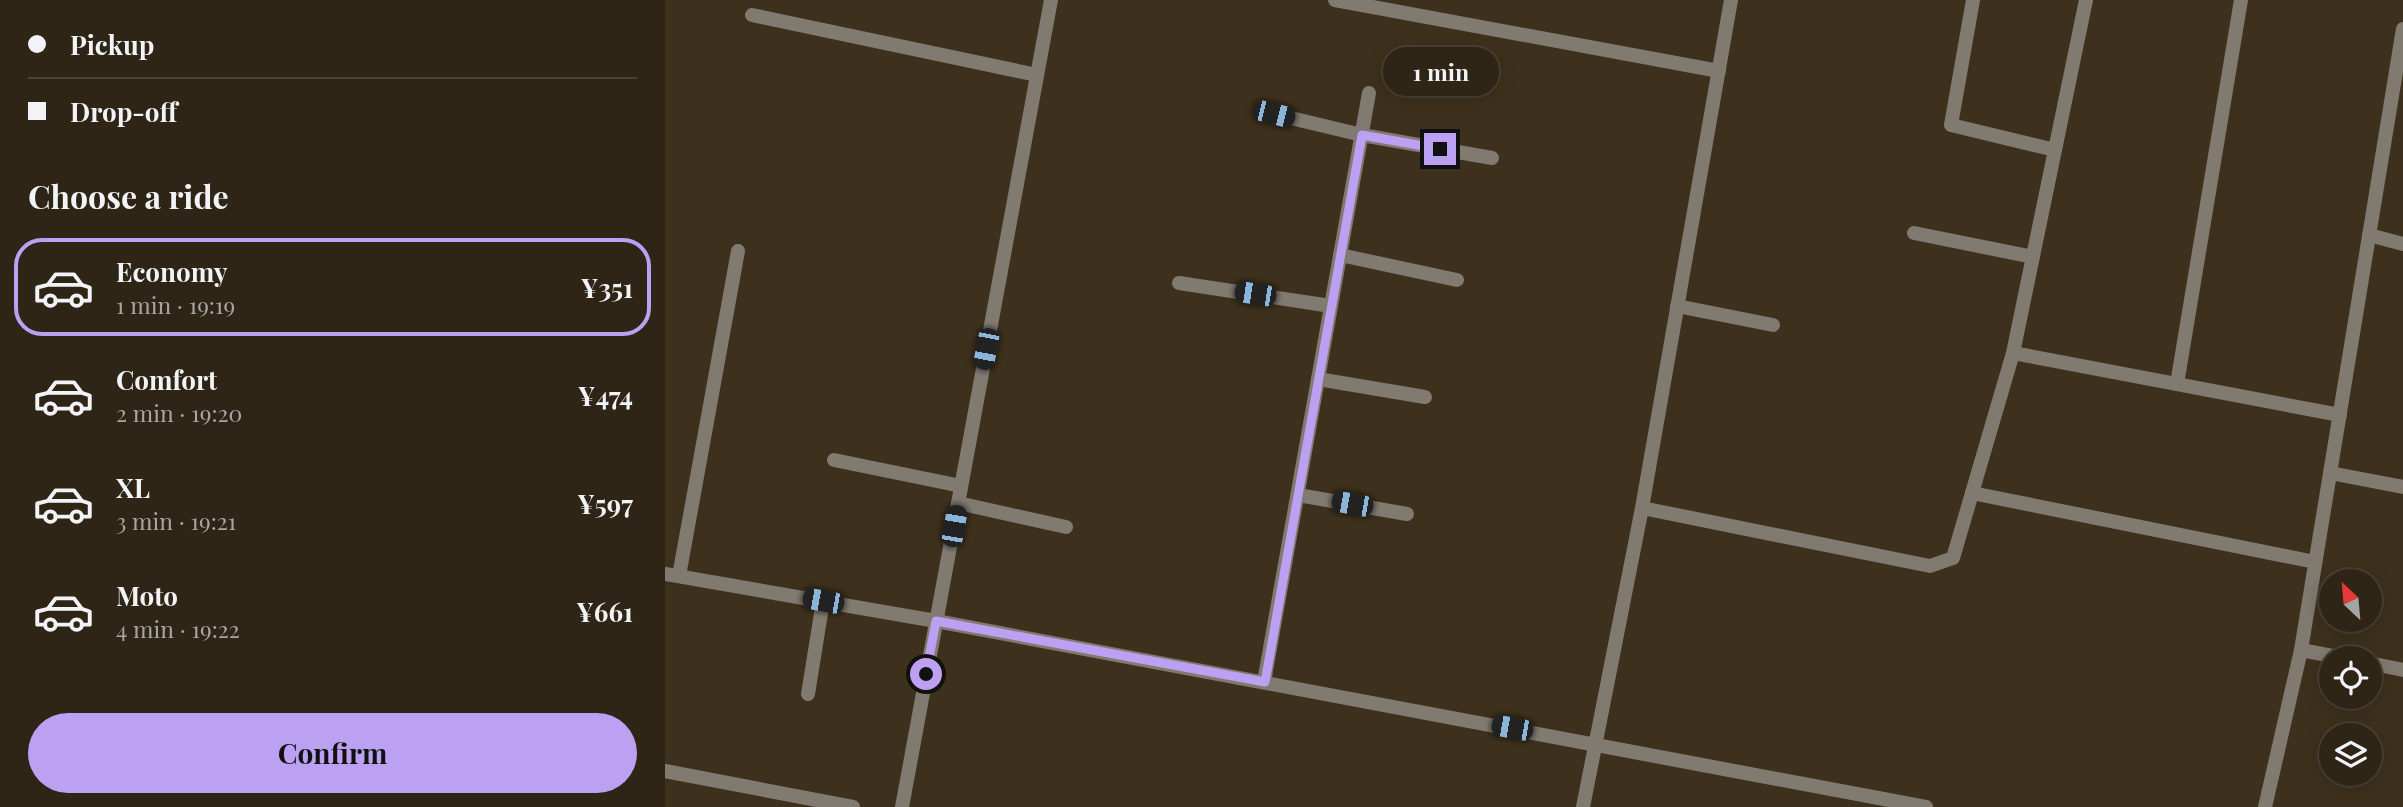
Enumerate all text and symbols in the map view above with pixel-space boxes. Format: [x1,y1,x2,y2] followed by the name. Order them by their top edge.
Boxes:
[70,27,154,62] text: Pickup
[1382,47,1498,96] callout: 1 min
[1413,56,1469,87] text: 1 min
[70,94,177,129] text: Drop-off
[1252,99,1297,129] car
[1424,133,1456,165] route end
[28,174,229,217] text: Choose a ride
[116,254,227,289] text: Economy
[32,256,95,319] icon: car
[581,270,633,305] text: ¥351
[1233,280,1278,308] car
[116,289,235,320] text: 1 min · 19:19
[972,326,1001,372] car
[116,362,217,397] text: Comfort
[32,364,95,427] icon: car
[578,378,633,413] text: ¥474
[116,397,242,428] text: 2 min · 19:20
[116,470,150,505] text: XL
[32,472,95,535] icon: car
[577,486,633,521] text: ¥597
[1330,490,1375,518] car
[941,503,968,549] car
[116,505,236,536] text: 3 min · 19:21
[2319,569,2382,632] north arrow
[2319,569,2382,786] map controls
[116,578,178,613] text: Moto
[32,580,95,643] icon: car
[801,587,846,615] car
[576,594,633,629] text: ¥661
[116,613,240,644] text: 4 min · 19:22
[2319,646,2382,709] button: locate
[910,658,942,690] route start
[28,713,637,793] button: Confirm
[1490,714,1535,742] car
[2319,723,2382,786] button: layers

